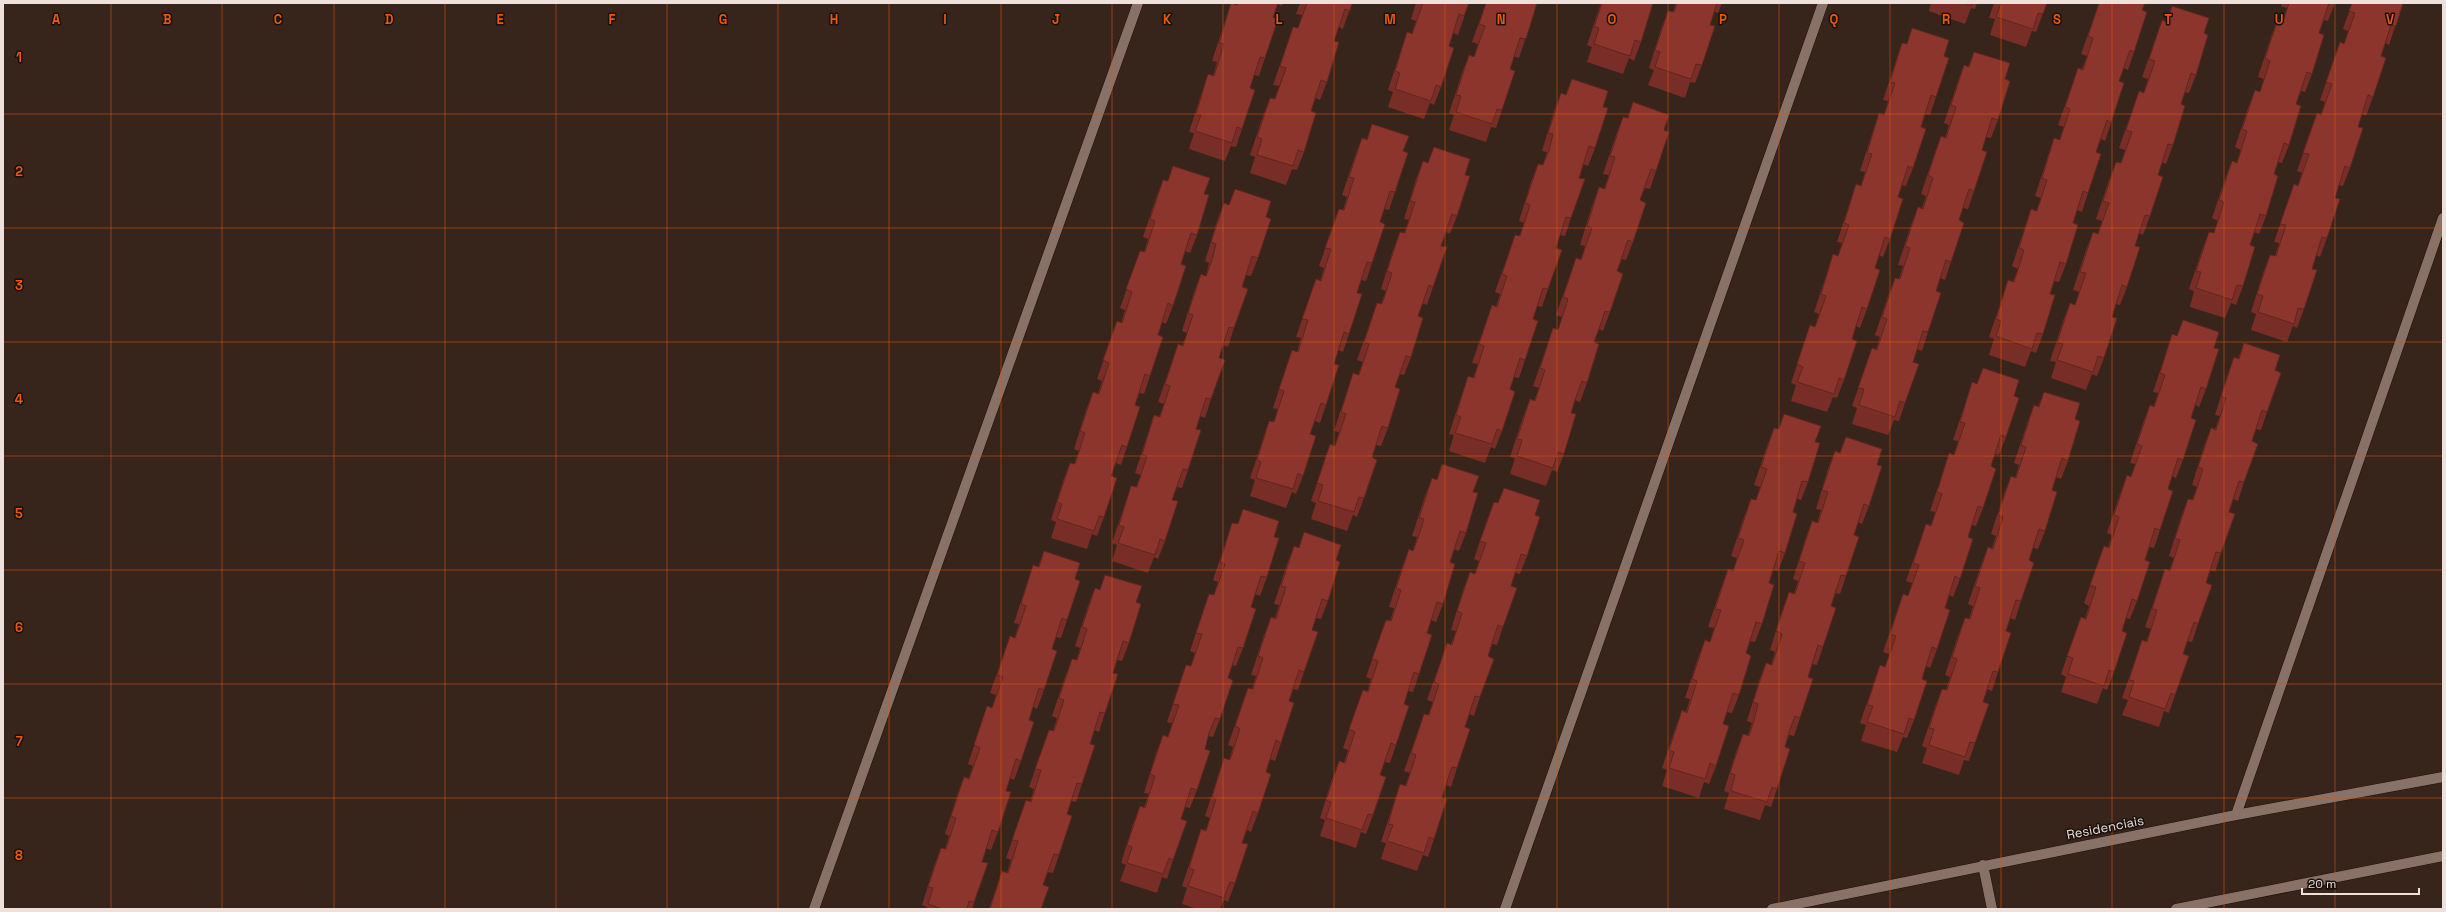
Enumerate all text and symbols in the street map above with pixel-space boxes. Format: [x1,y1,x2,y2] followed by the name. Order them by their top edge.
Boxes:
[52,11,61,28] text: A
[163,11,172,28] text: B
[274,11,282,28] text: C
[385,11,394,28] text: D
[496,11,504,28] text: E
[609,11,616,28] text: F
[719,11,727,28] text: G
[830,11,838,28] text: H
[943,11,947,28] text: I
[1052,11,1060,28] text: J
[1163,11,1172,28] text: K
[1275,11,1283,28] text: L
[1384,11,1396,28] text: M
[1497,11,1505,28] text: N
[1608,11,1617,28] text: O
[1719,11,1727,28] text: P
[1830,11,1839,28] text: Q
[1942,11,1950,28] text: R
[2053,11,2061,28] text: S
[2164,11,2172,28] text: T
[2275,11,2283,28] text: U
[2386,11,2394,28] text: V
[16,49,22,66] text: 1
[15,163,23,180] text: 2
[15,277,23,294] text: 3
[15,391,23,408] text: 4
[15,505,23,522] text: 5
[15,619,23,636] text: 6
[15,733,23,750] text: 7
[2065,812,2145,843] street label: Residenciais
[15,847,23,864] text: 8
[2302,870,2419,896] scale bar
[2308,876,2336,892] text: 20 m

